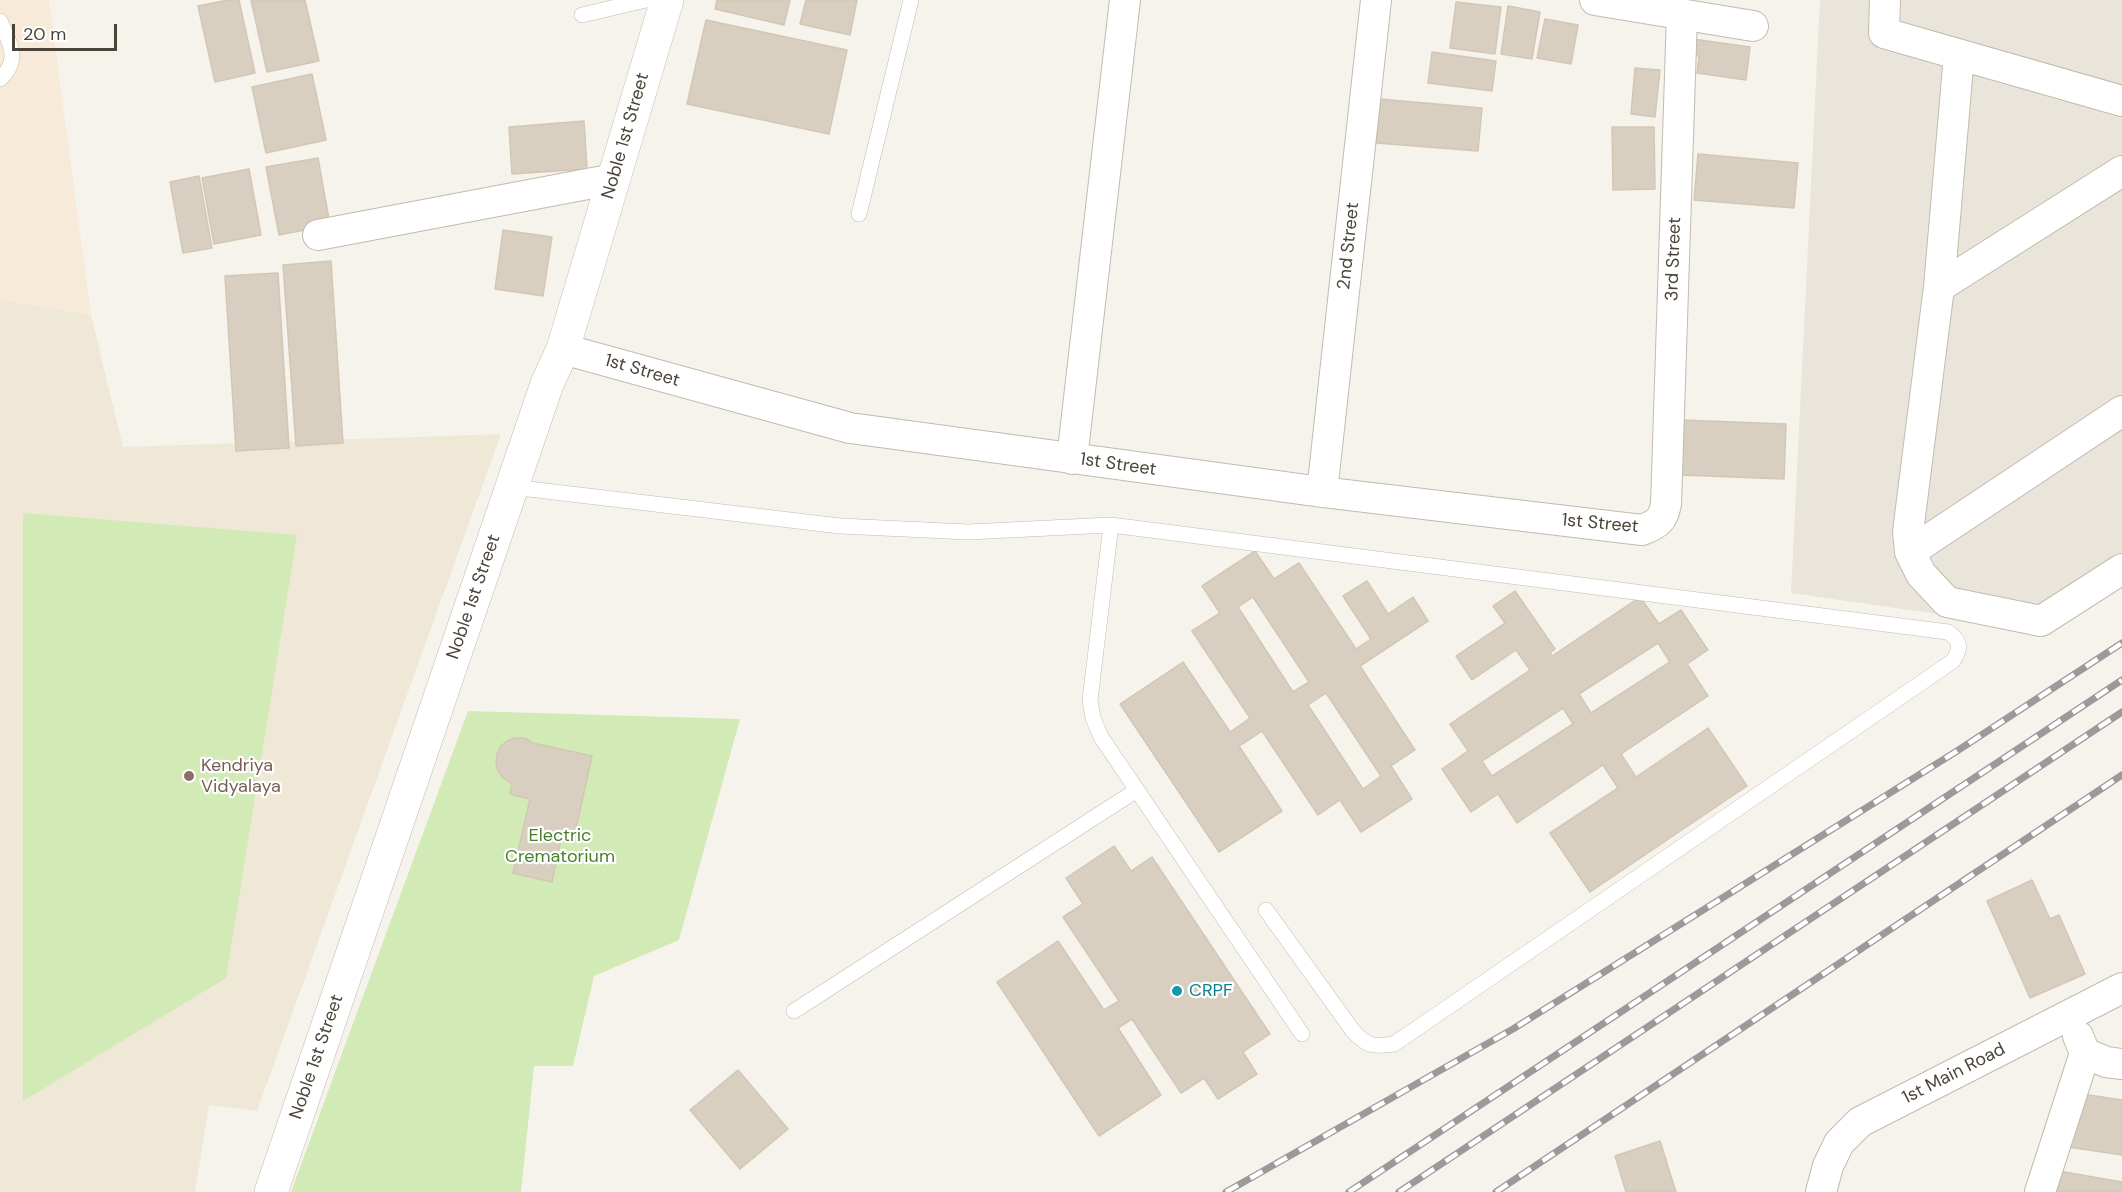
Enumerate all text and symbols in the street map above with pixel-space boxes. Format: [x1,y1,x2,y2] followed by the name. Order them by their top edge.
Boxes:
[15,12,120,50] scale bar
[23,22,66,46] text: 20 m
[598,70,654,202] street label: Noble 1st Street
[1334,201,1364,291] street label: 2nd Street
[1662,217,1686,301] street label: 3rd Street
[602,350,682,392] street label: 1st Street
[1078,449,1158,481] street label: 1st Street
[1561,510,1639,538] street label: 1st Street
[443,532,505,662] street label: Noble 1st Street
[201,755,281,798] place label: Kendriya Vidyalaya
[182,769,196,783] marker: Kendriya Vidyalaya
[505,825,615,868] park label: Electric Crematorium
[1189,980,1233,1002] place label: CRPF
[1170,984,1184,998] marker: CRPF
[286,992,348,1122] street label: Noble 1st Street
[1899,1039,2009,1109] street label: 1st Main Road

